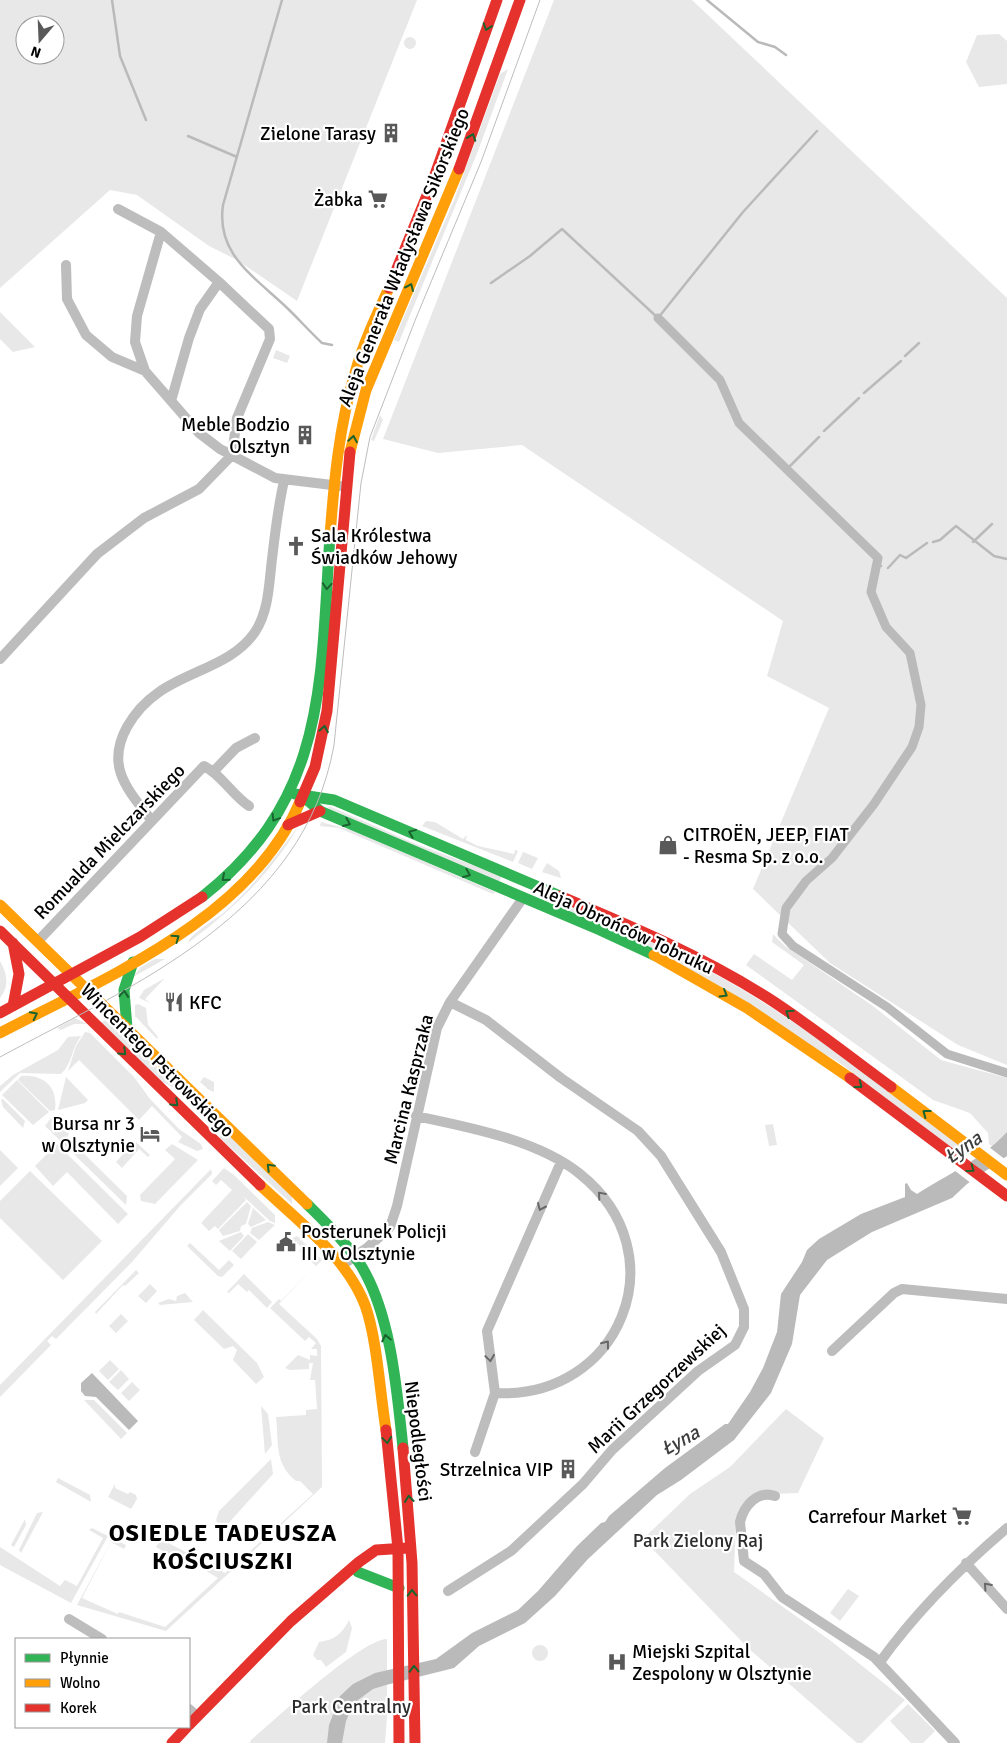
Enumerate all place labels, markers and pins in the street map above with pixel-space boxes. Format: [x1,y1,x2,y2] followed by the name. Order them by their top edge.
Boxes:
[260,122,376,146] place label: Zielone Tarasy
[380,122,402,144] building icon: Zielone Tarasy
[314,188,363,212] place label: Żabka
[367,188,389,210] supermarket icon: Żabka
[181,413,290,459] place label: Meble Bodzio Olsztyn
[294,424,316,446] building icon: Meble Bodzio Olsztyn
[311,524,458,570] place label: Sala Królestwa Świadków Jehowy
[285,535,307,557] church icon: Sala Królestwa Świadków Jehowy
[683,823,849,869] place label: CITROËN, JEEP, FIAT - Resma Sp. z o.o.
[657,834,679,856] shop icon: CITROËN, JEEP, FIAT - Resma Sp. z o.o.
[163,991,185,1013] restaurant icon: KFC
[189,991,222,1015] place label: KFC
[42,1112,135,1158] place label: Bursa nr 3 w Olsztynie
[139,1123,161,1145] hotel icon: Bursa nr 3 w Olsztynie
[301,1220,447,1266] place label: Posterunek Policji III w Olsztynie
[275,1231,297,1253] public building icon: Posterunek Policji III w Olsztynie
[440,1458,553,1482] place label: Strzelnica VIP
[557,1458,579,1480] building icon: Strzelnica VIP
[808,1505,947,1529] place label: Carrefour Market
[951,1505,973,1527] supermarket icon: Carrefour Market
[632,1640,812,1686] place label: Miejski Szpital Zespolony w Olsztynie
[606,1651,628,1673] hospital icon: Miejski Szpital Zespolony w Olsztynie

